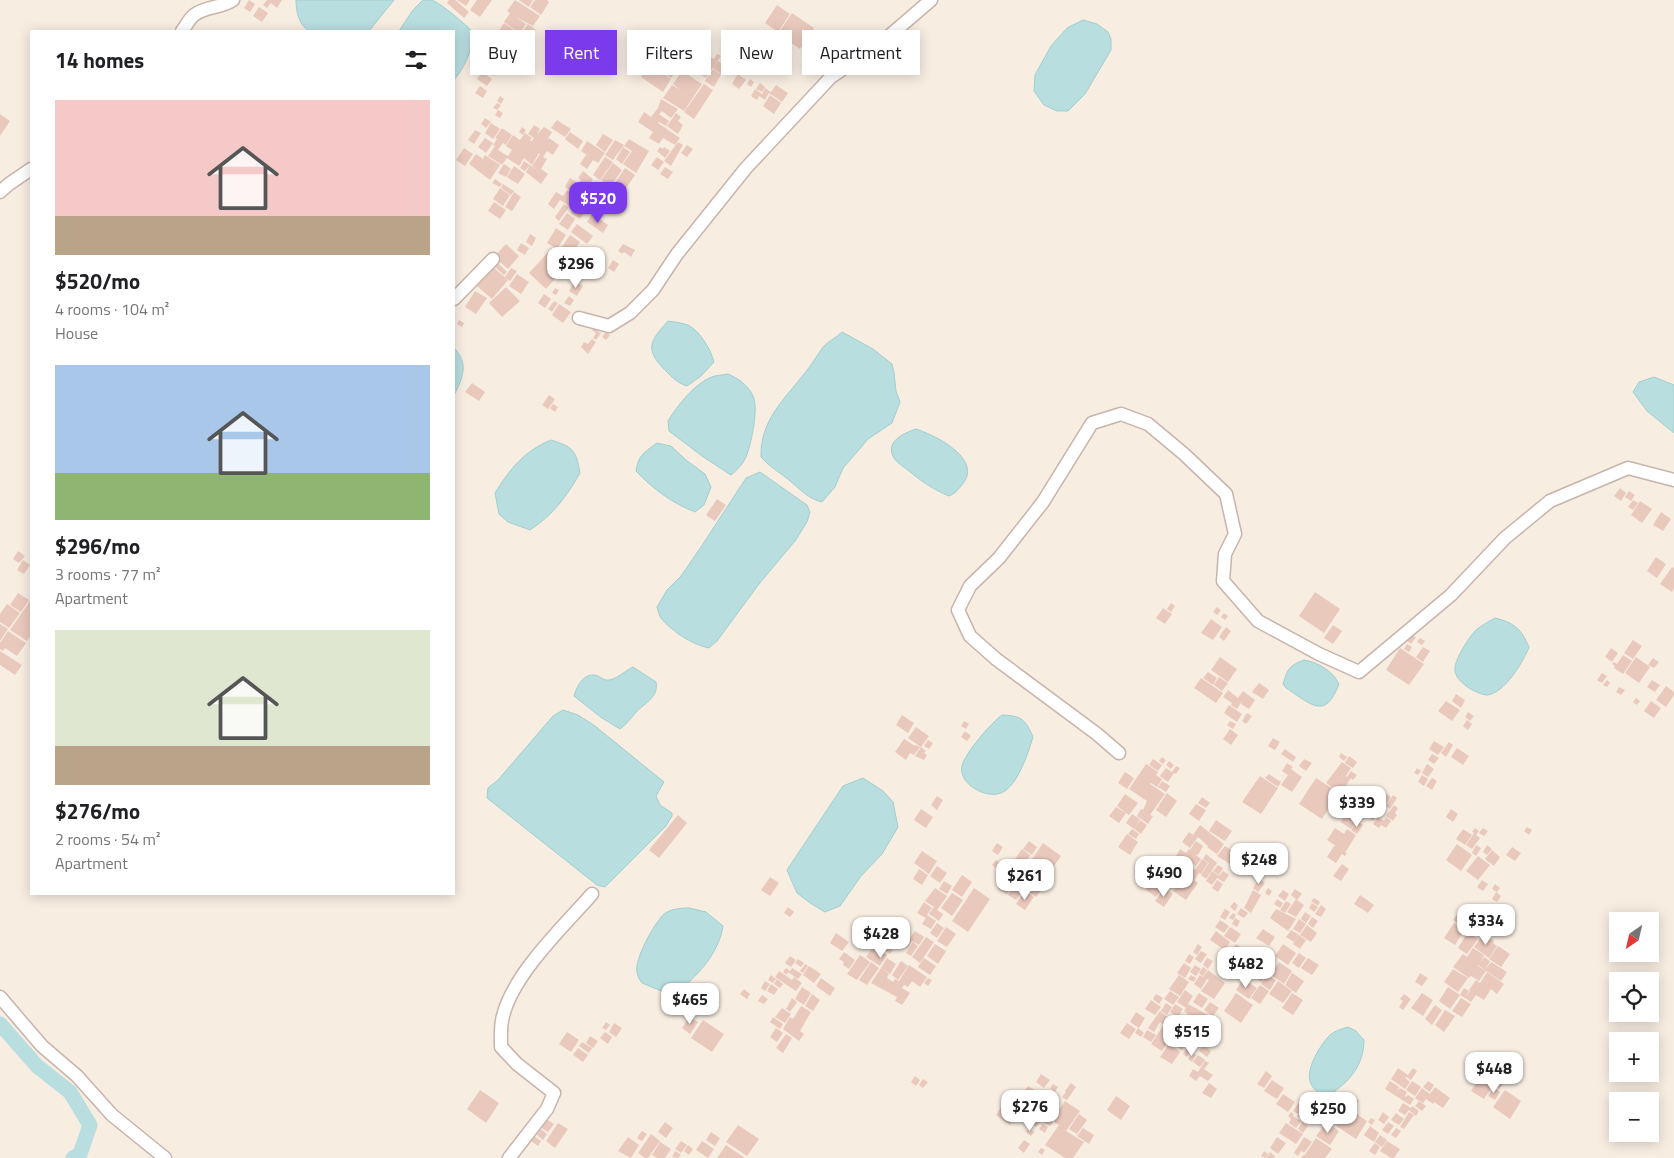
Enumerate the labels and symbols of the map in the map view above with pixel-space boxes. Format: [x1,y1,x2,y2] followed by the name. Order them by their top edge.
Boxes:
[568,182,628,224] pin: $520
[546,246,606,289] pin: $296
[1327,786,1387,828] pin: $339
[1229,842,1289,885] pin: $248
[1134,856,1194,898] pin: $490
[995,858,1055,901] pin: $261
[1456,904,1516,946] pin: $334
[1609,912,1659,962] north arrow
[851,916,911,959] pin: $428
[1216,946,1276,989] pin: $482
[660,982,720,1025] pin: $465
[1162,1014,1222,1057] pin: $515
[1464,1052,1524,1094] pin: $448
[1000,1090,1060,1132] pin: $276
[1298,1092,1358,1134] pin: $250

